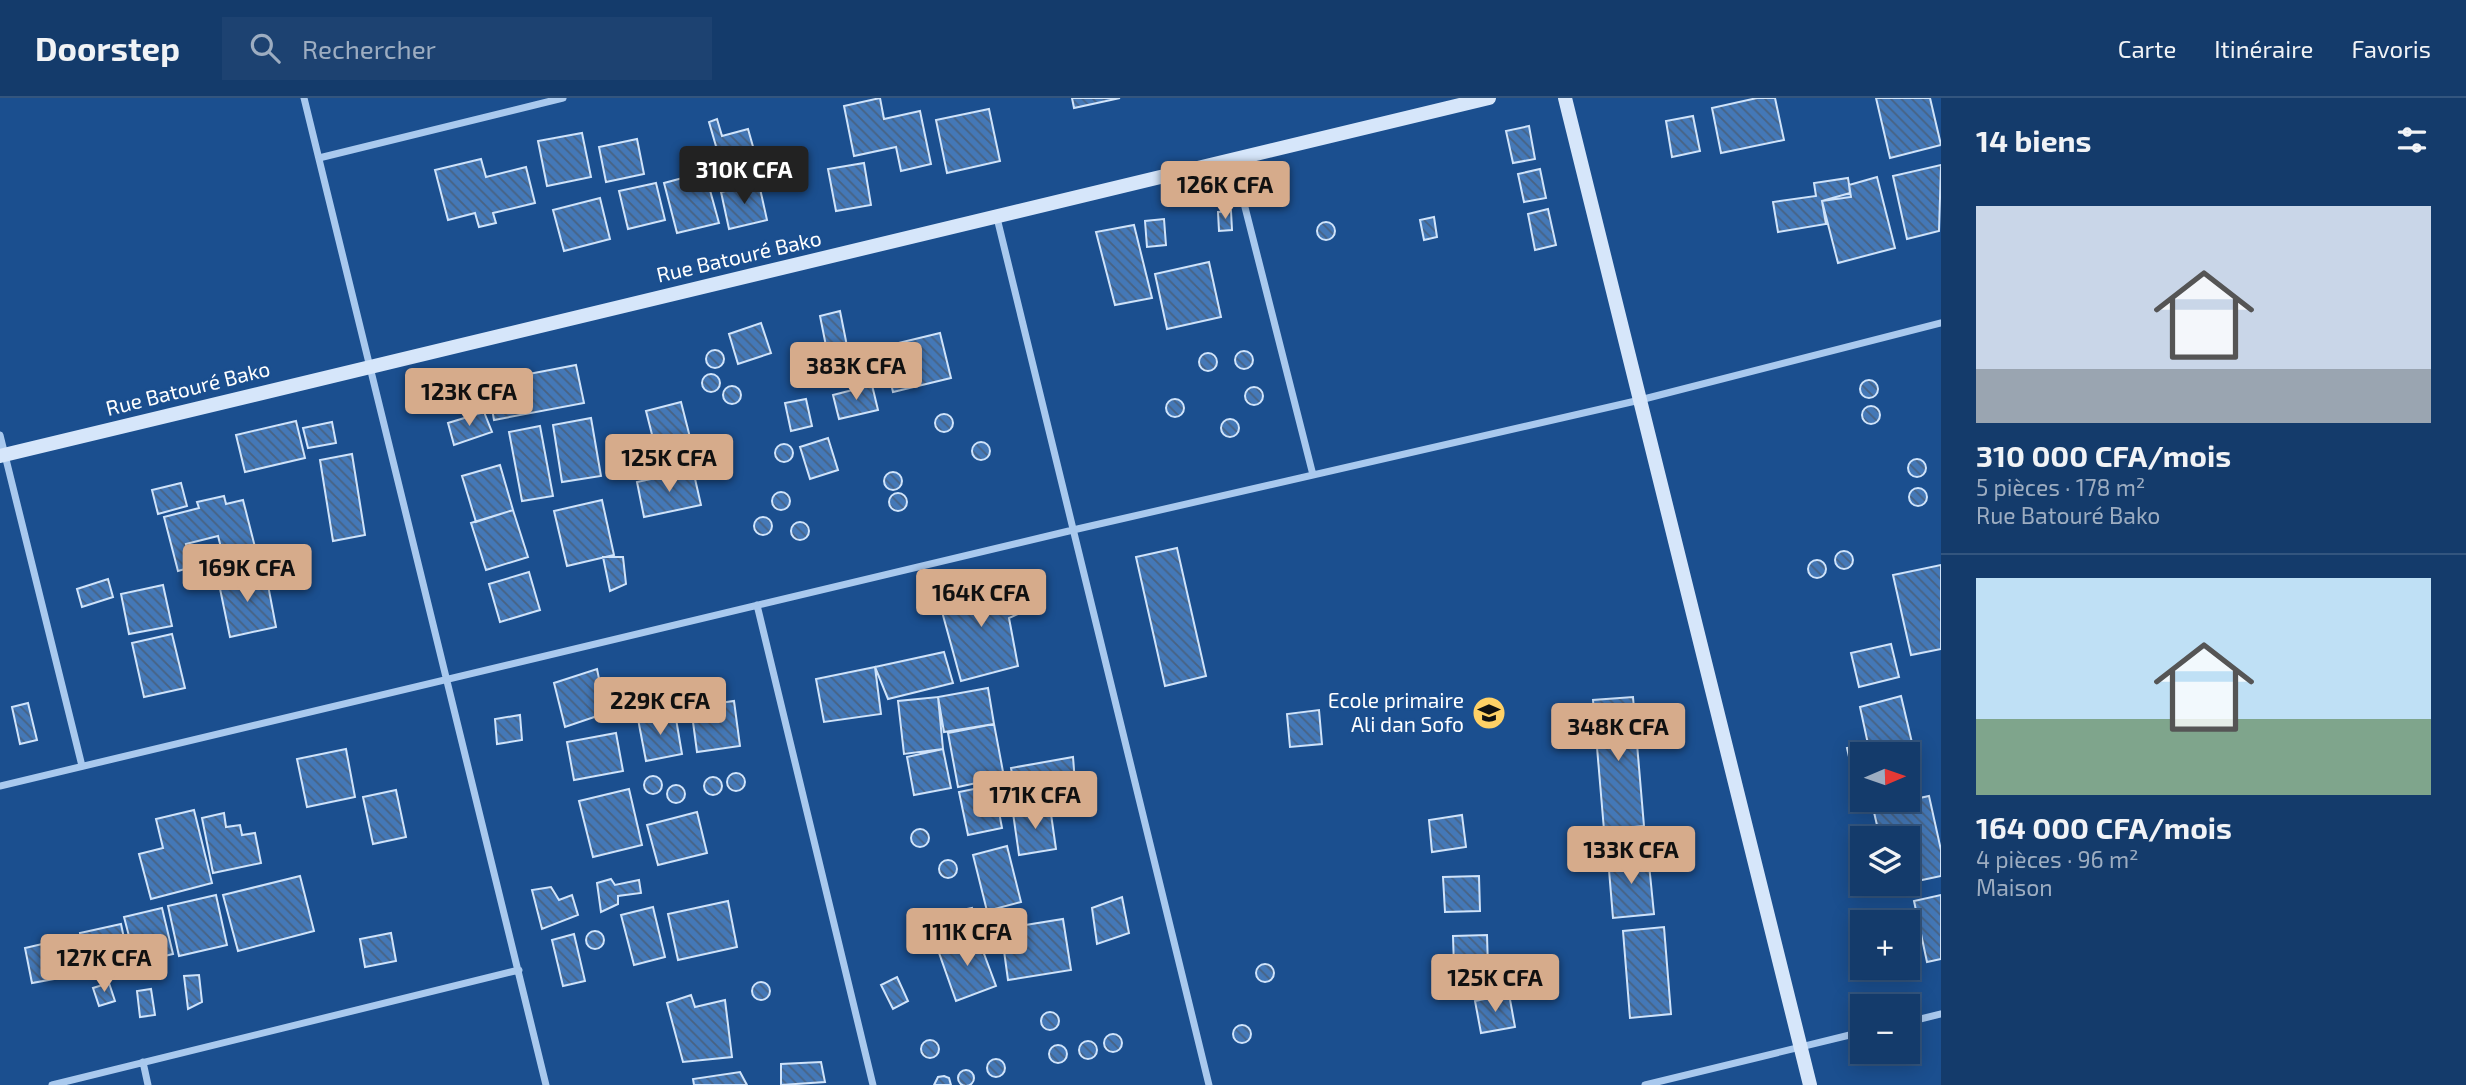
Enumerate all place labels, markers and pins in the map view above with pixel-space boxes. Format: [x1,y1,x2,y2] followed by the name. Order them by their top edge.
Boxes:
[672,146,816,206] pin: 310K CFA
[1153,162,1297,221] pin: 126K CFA
[784,342,928,402] pin: 383K CFA
[397,368,541,428] pin: 123K CFA
[597,434,741,494] pin: 125K CFA
[175,545,319,604] pin: 169K CFA
[909,570,1053,629] pin: 164K CFA
[588,678,732,737] pin: 229K CFA
[1328,687,1464,736] place label: Ecole primaire Ali dan Sofo
[1470,694,1508,732] school or university icon: Ecole primaire Ali dan Sofo
[1546,704,1690,763] pin: 348K CFA
[963,772,1107,831] pin: 171K CFA
[1559,826,1703,886] pin: 133K CFA
[895,908,1039,968] pin: 111K CFA
[32,934,176,994] pin: 127K CFA
[1423,954,1567,1014] pin: 125K CFA

